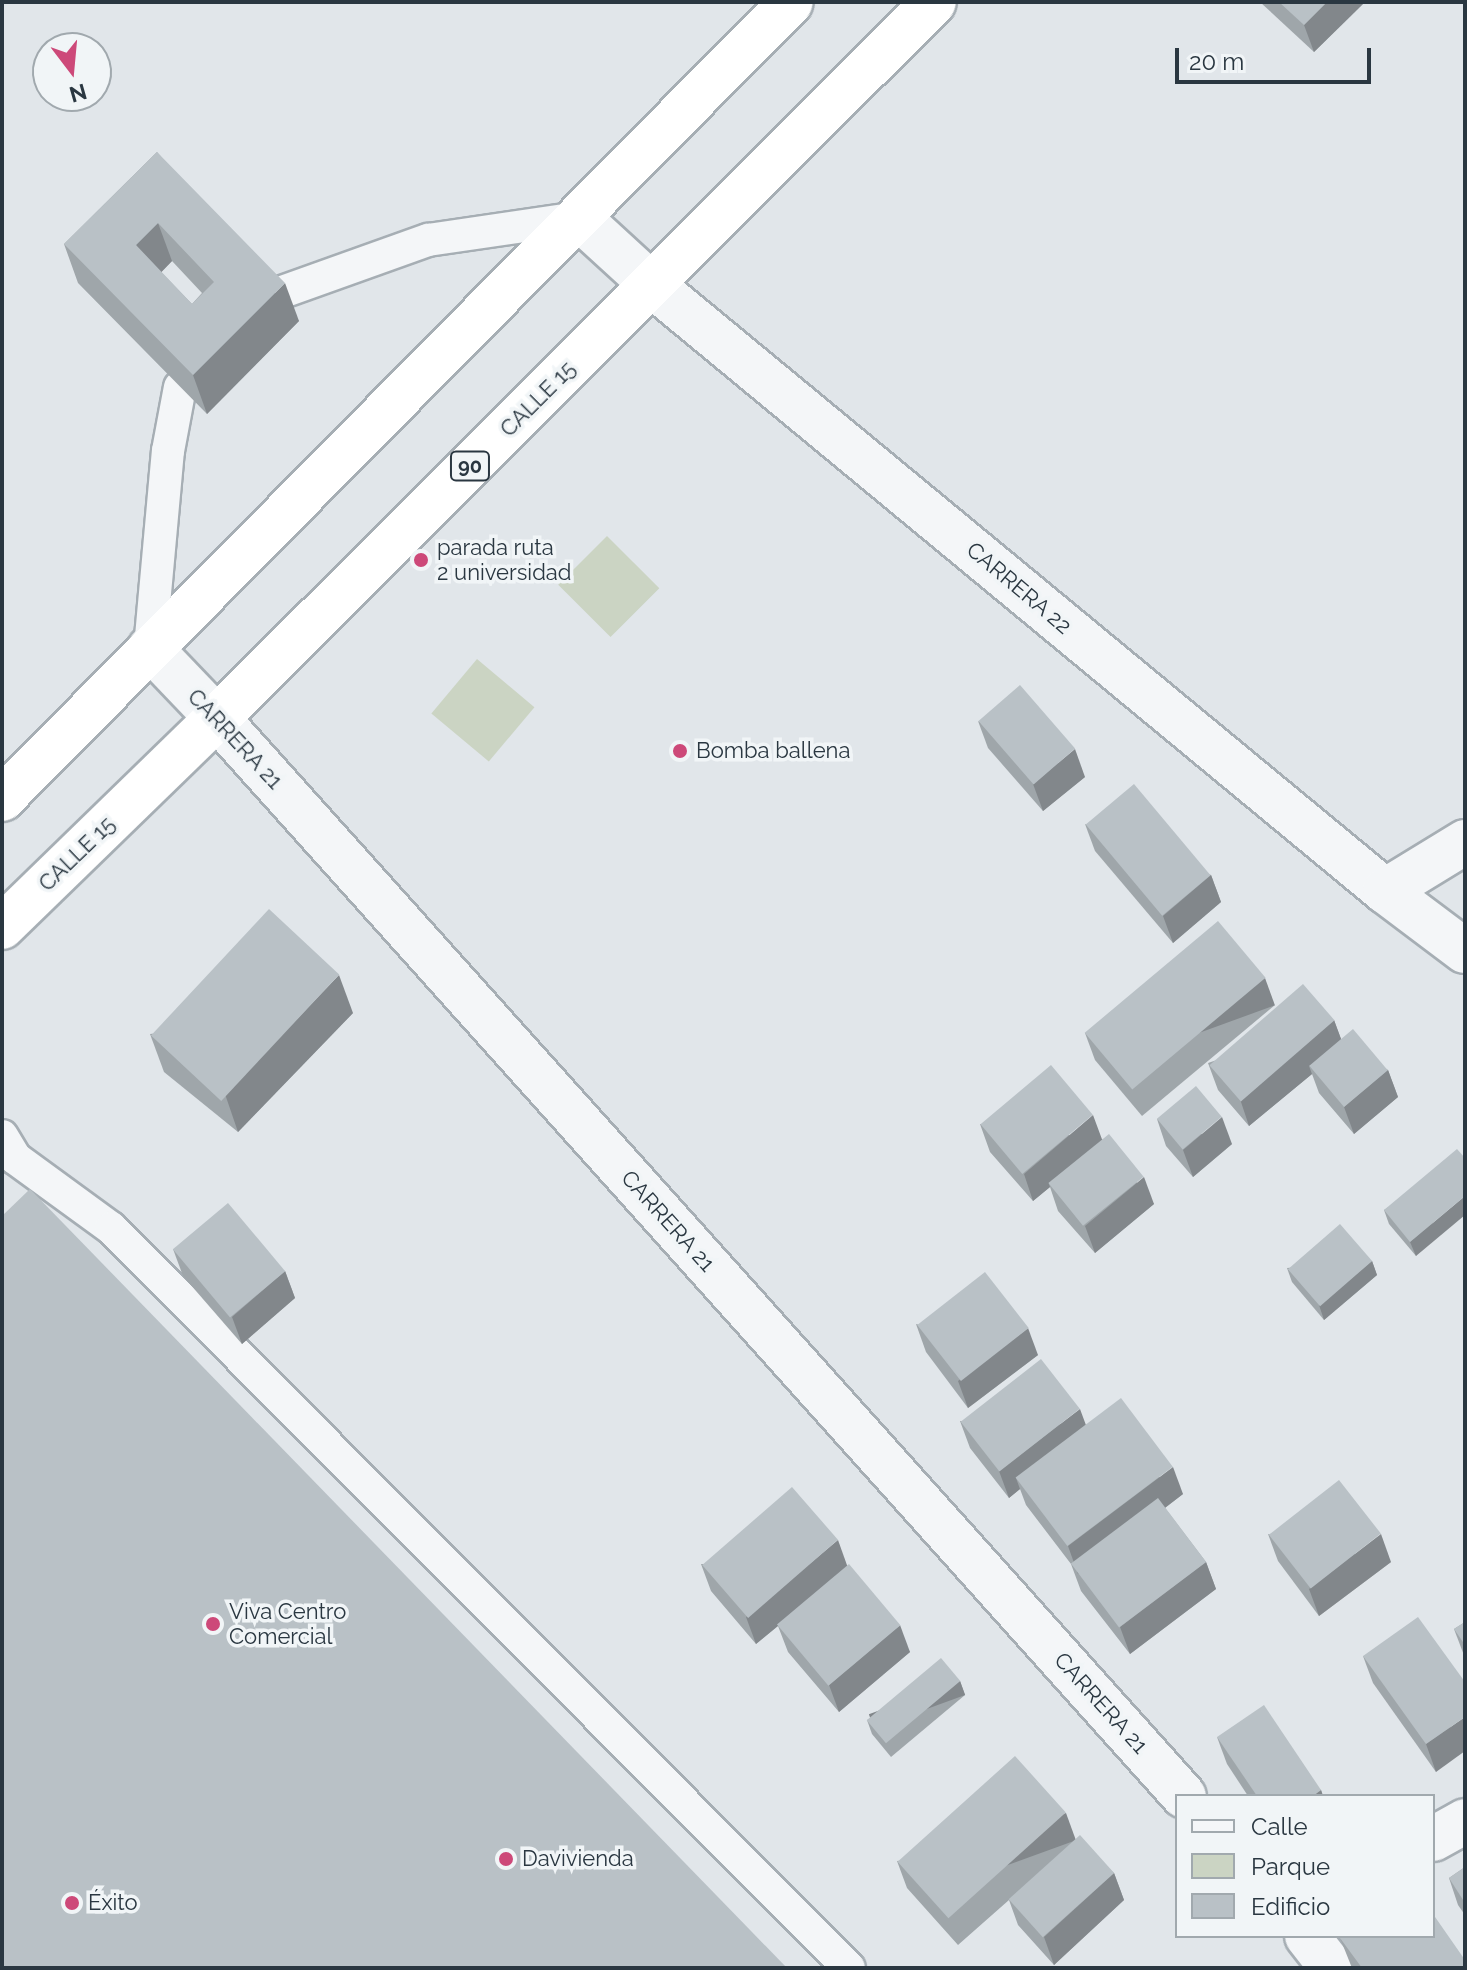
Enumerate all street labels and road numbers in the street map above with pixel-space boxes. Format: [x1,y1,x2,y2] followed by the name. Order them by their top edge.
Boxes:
[495,356,581,442] street label: CALLE 15
[448,450,492,482] road number: 90
[961,536,1077,640] street label: CARRERA 22
[182,683,288,795] street label: CARRERA 21
[33,811,121,897] street label: CALLE 15
[616,1165,720,1277] street label: CARRERA 21
[1049,1647,1153,1759] street label: CARRERA 21

